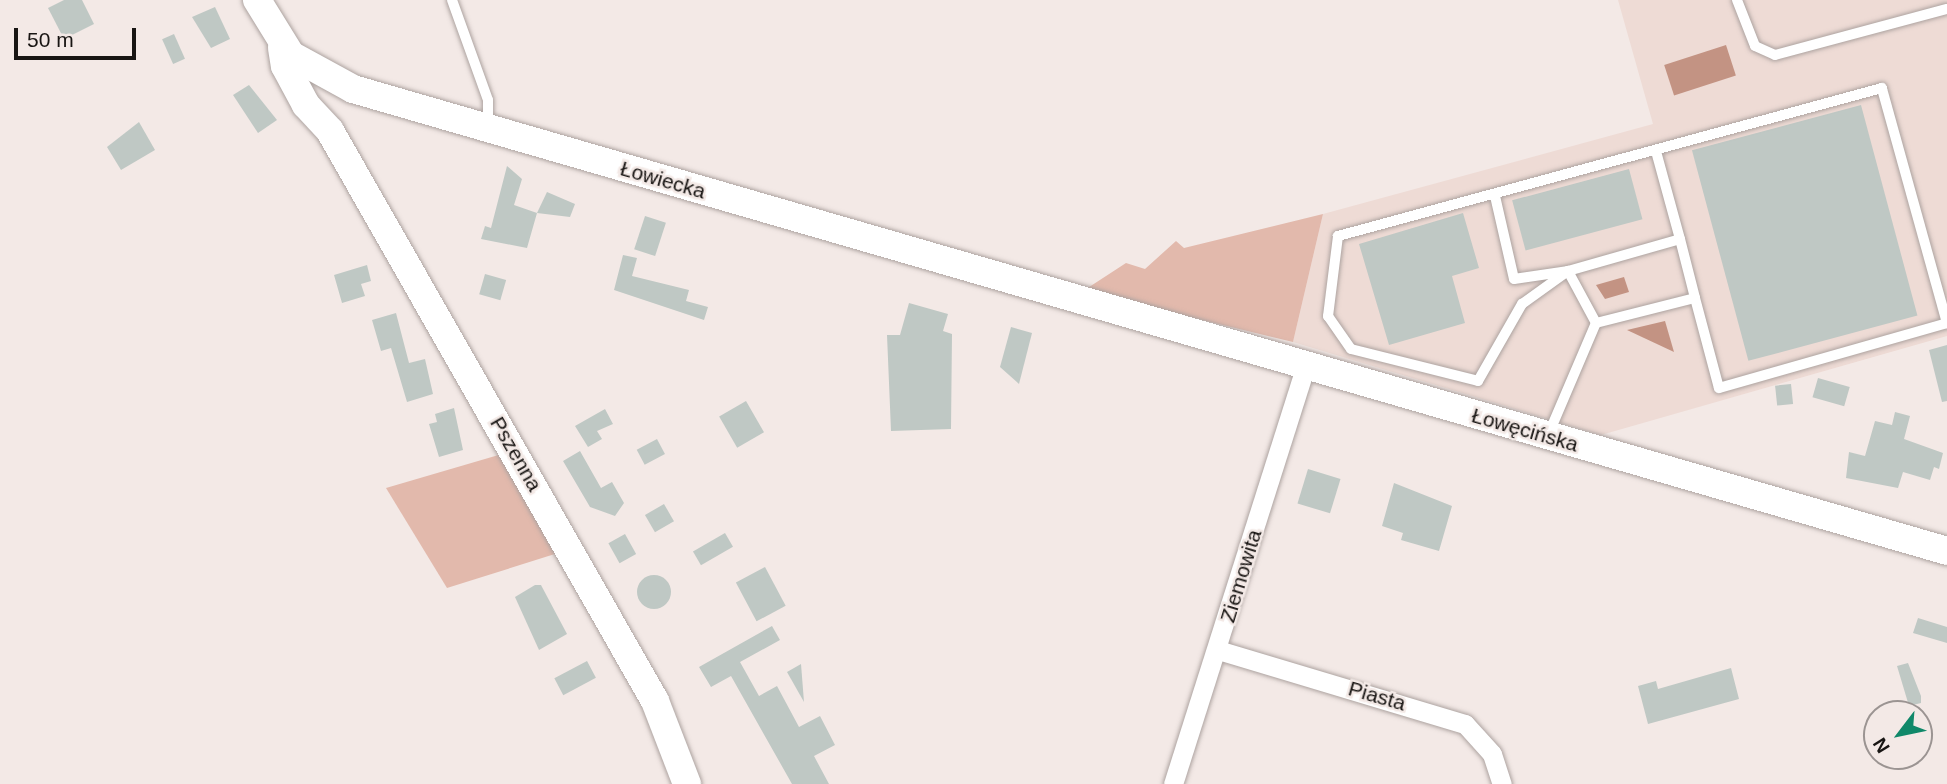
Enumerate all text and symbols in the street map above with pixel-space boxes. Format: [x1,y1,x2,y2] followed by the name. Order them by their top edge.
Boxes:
[18,14,140,58] scale bar
[27,28,74,51] text: 50 m
[617,156,709,204] street label: Łowiecka
[1469,403,1581,457] street label: Łowęcińska
[485,412,547,496] street label: Pszenna
[1215,527,1267,625] street label: Ziemowita
[1345,676,1409,716] street label: Piasta
[1863,700,1933,770] north arrow
[1869,734,1894,757] text: N

